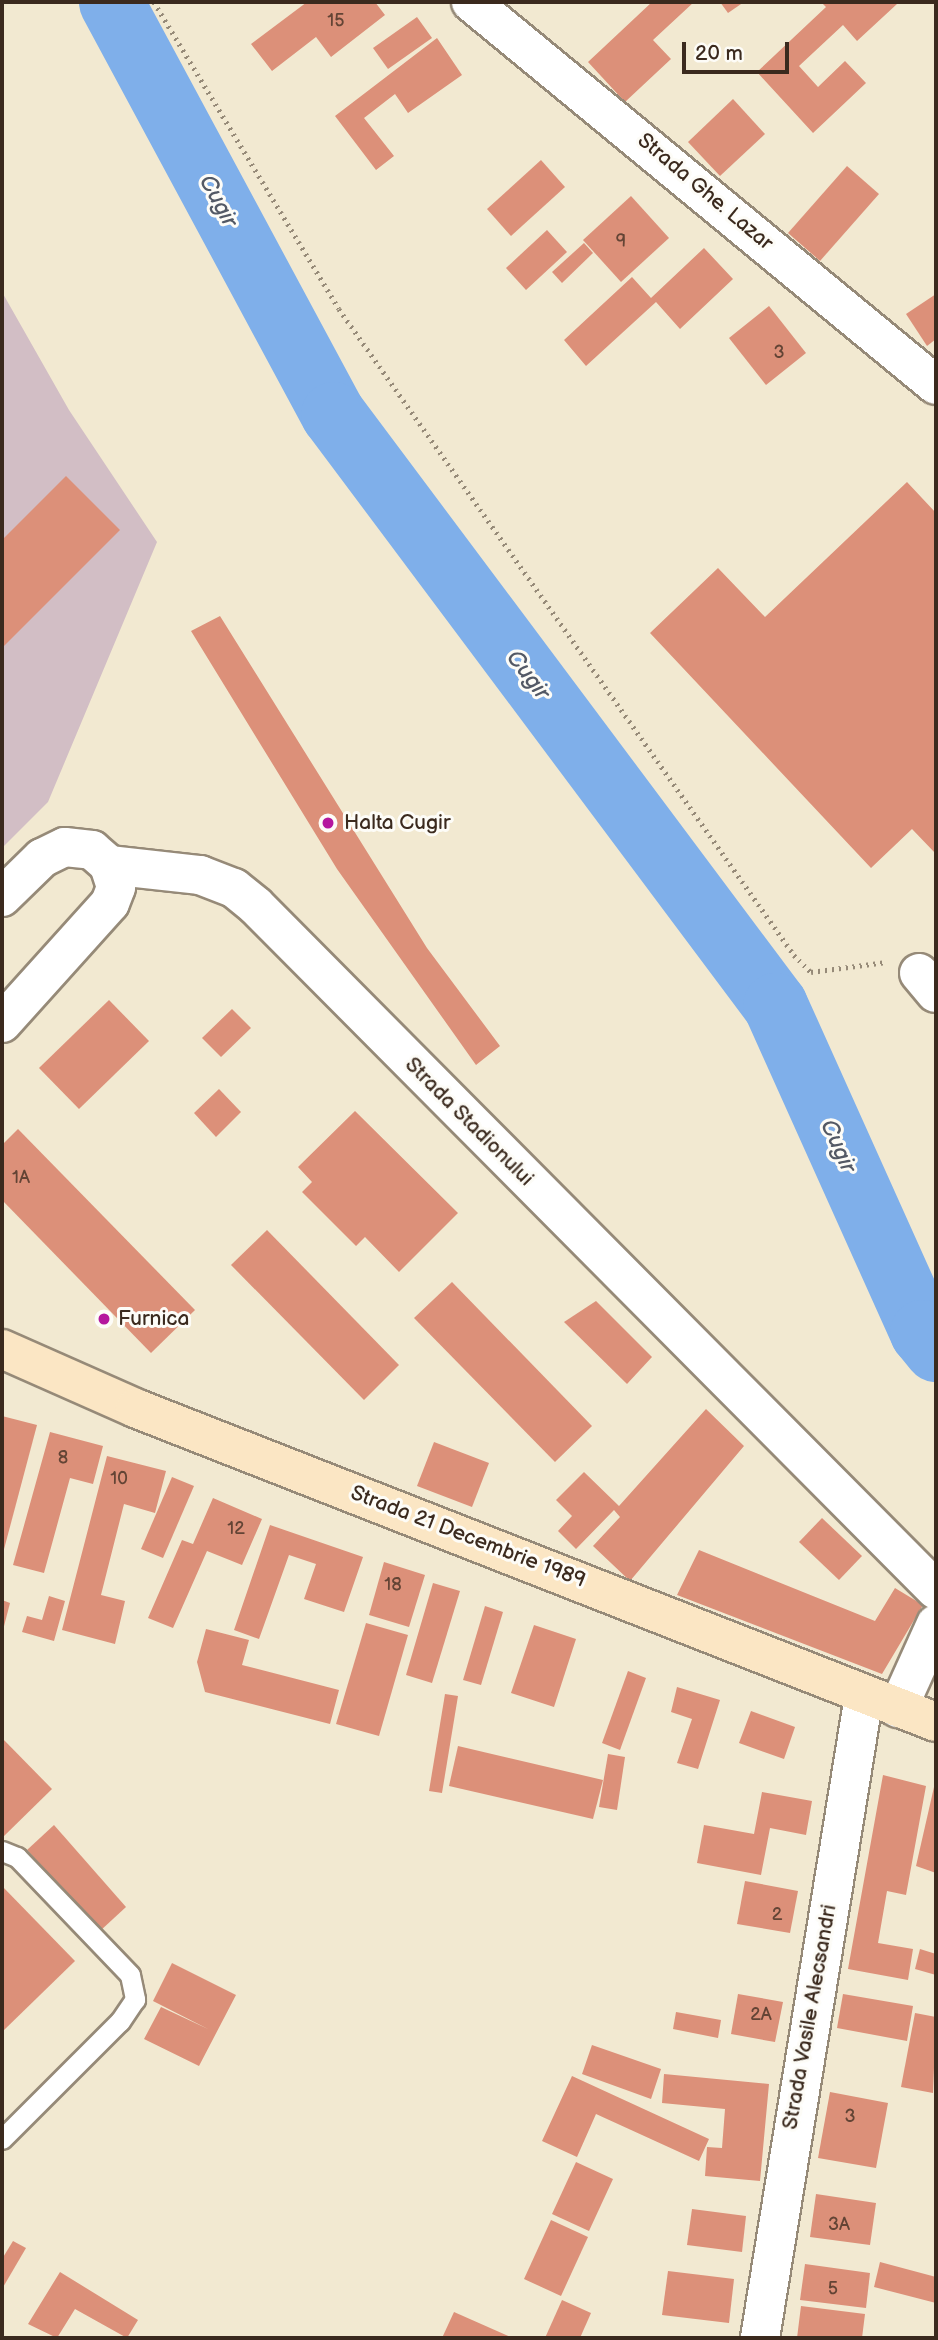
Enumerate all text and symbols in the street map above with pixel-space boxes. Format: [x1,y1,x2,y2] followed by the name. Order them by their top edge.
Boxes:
[327,10,345,32] house number: 15
[686,28,793,72] scale bar
[695,41,743,66] text: 20 m
[632,128,778,256] street label: Strada Ghe. Lazar
[193,170,243,232] water label: Cugir
[616,231,626,253] house number: 9
[773,342,785,364] house number: 3
[500,645,556,705] water label: Cugir
[344,810,451,836] place label: Halta Cugir
[318,813,338,833] marker: Halta Cugir
[399,1052,539,1192] street label: Strada Stadionului
[814,1115,862,1177] water label: Cugir
[12,1167,30,1189] house number: 1A
[118,1306,189,1332] place label: Furnica
[96,1311,112,1327] marker: Furnica
[58,1447,68,1469] house number: 8
[110,1468,128,1490] house number: 10
[347,1481,589,1593] street label: Strada 21 Decembrie 1989
[227,1518,245,1540] house number: 12
[384,1574,402,1596] house number: 18
[778,1902,842,2132] street label: Strada Vasile Alecsandri
[772,1904,782,1926] house number: 2
[750,2004,772,2026] house number: 2A
[844,2106,856,2128] house number: 3
[828,2214,850,2236] house number: 3A
[828,2278,838,2300] house number: 5

